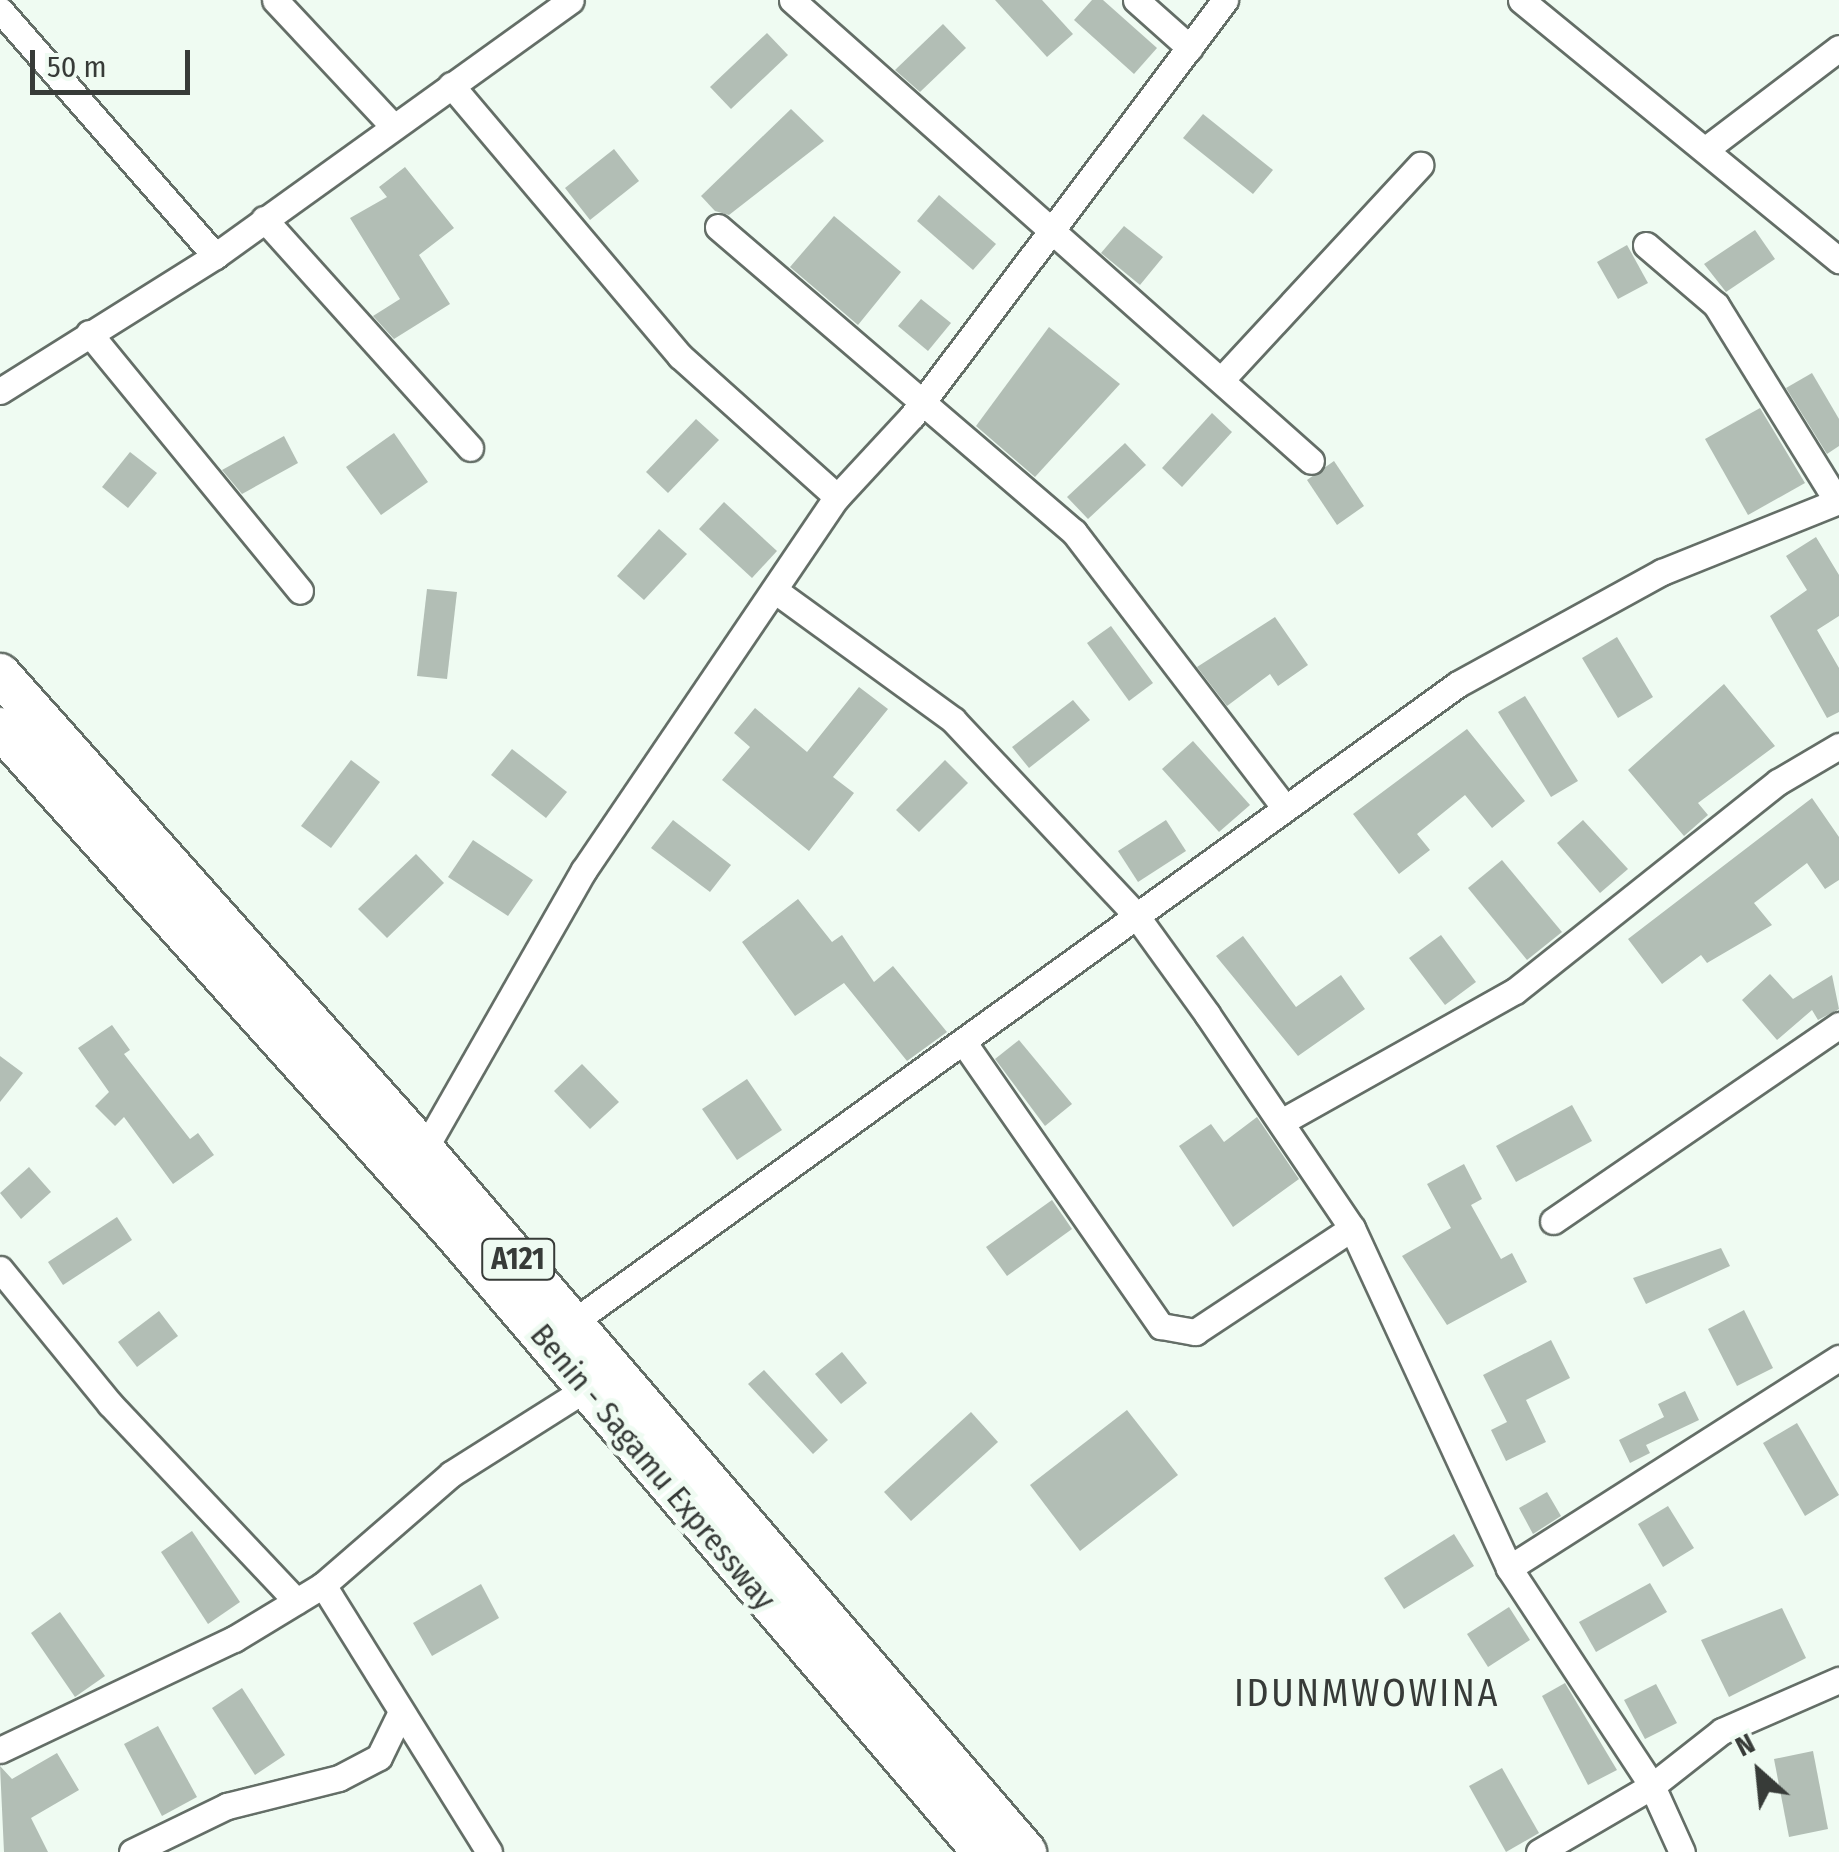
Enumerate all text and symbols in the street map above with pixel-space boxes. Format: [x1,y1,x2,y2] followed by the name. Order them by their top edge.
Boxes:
[35,30,195,92] scale bar
[47,49,107,85] text: 50 m
[480,1234,556,1284] road number: A121
[522,1316,784,1618] street label: Benin - Sagamu Expressway
[1234,1671,1500,1717] district label: IDUNMWOWINA
[1709,1722,1809,1822] north arrow
[1730,1726,1760,1763] text: N

